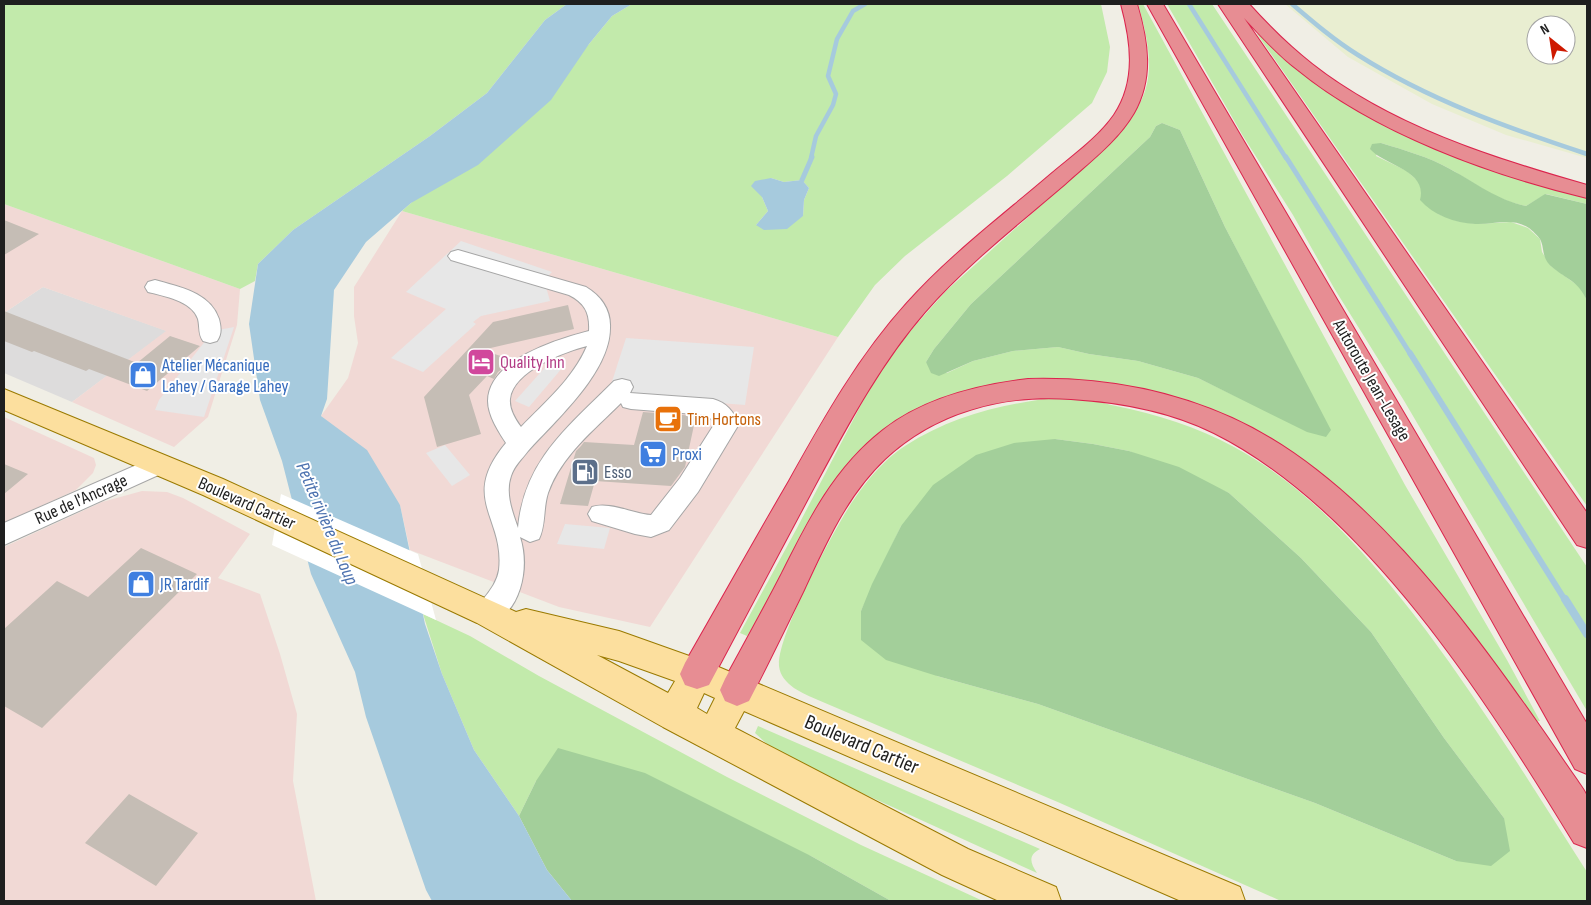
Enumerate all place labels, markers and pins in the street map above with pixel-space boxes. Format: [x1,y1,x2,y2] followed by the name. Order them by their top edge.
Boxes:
[466,347,496,377] hotel icon: Quality Inn
[500,352,565,373] place label: Quality Inn
[161,355,289,397] place label: Atelier Mécanique Lahey / Garage Lahey
[128,360,158,390] shop icon: Atelier Mécanique Lahey / Garage Lahey
[653,404,683,434] cafe icon: Tim Hortons
[687,409,761,430] place label: Tim Hortons
[638,439,668,469] supermarket icon: Proxi
[672,444,702,465] place label: Proxi
[570,457,600,487] fuel station icon: Esso
[604,462,632,483] place label: Esso
[126,569,156,599] shop icon: JR Tardif
[159,574,210,595] place label: JR Tardif

